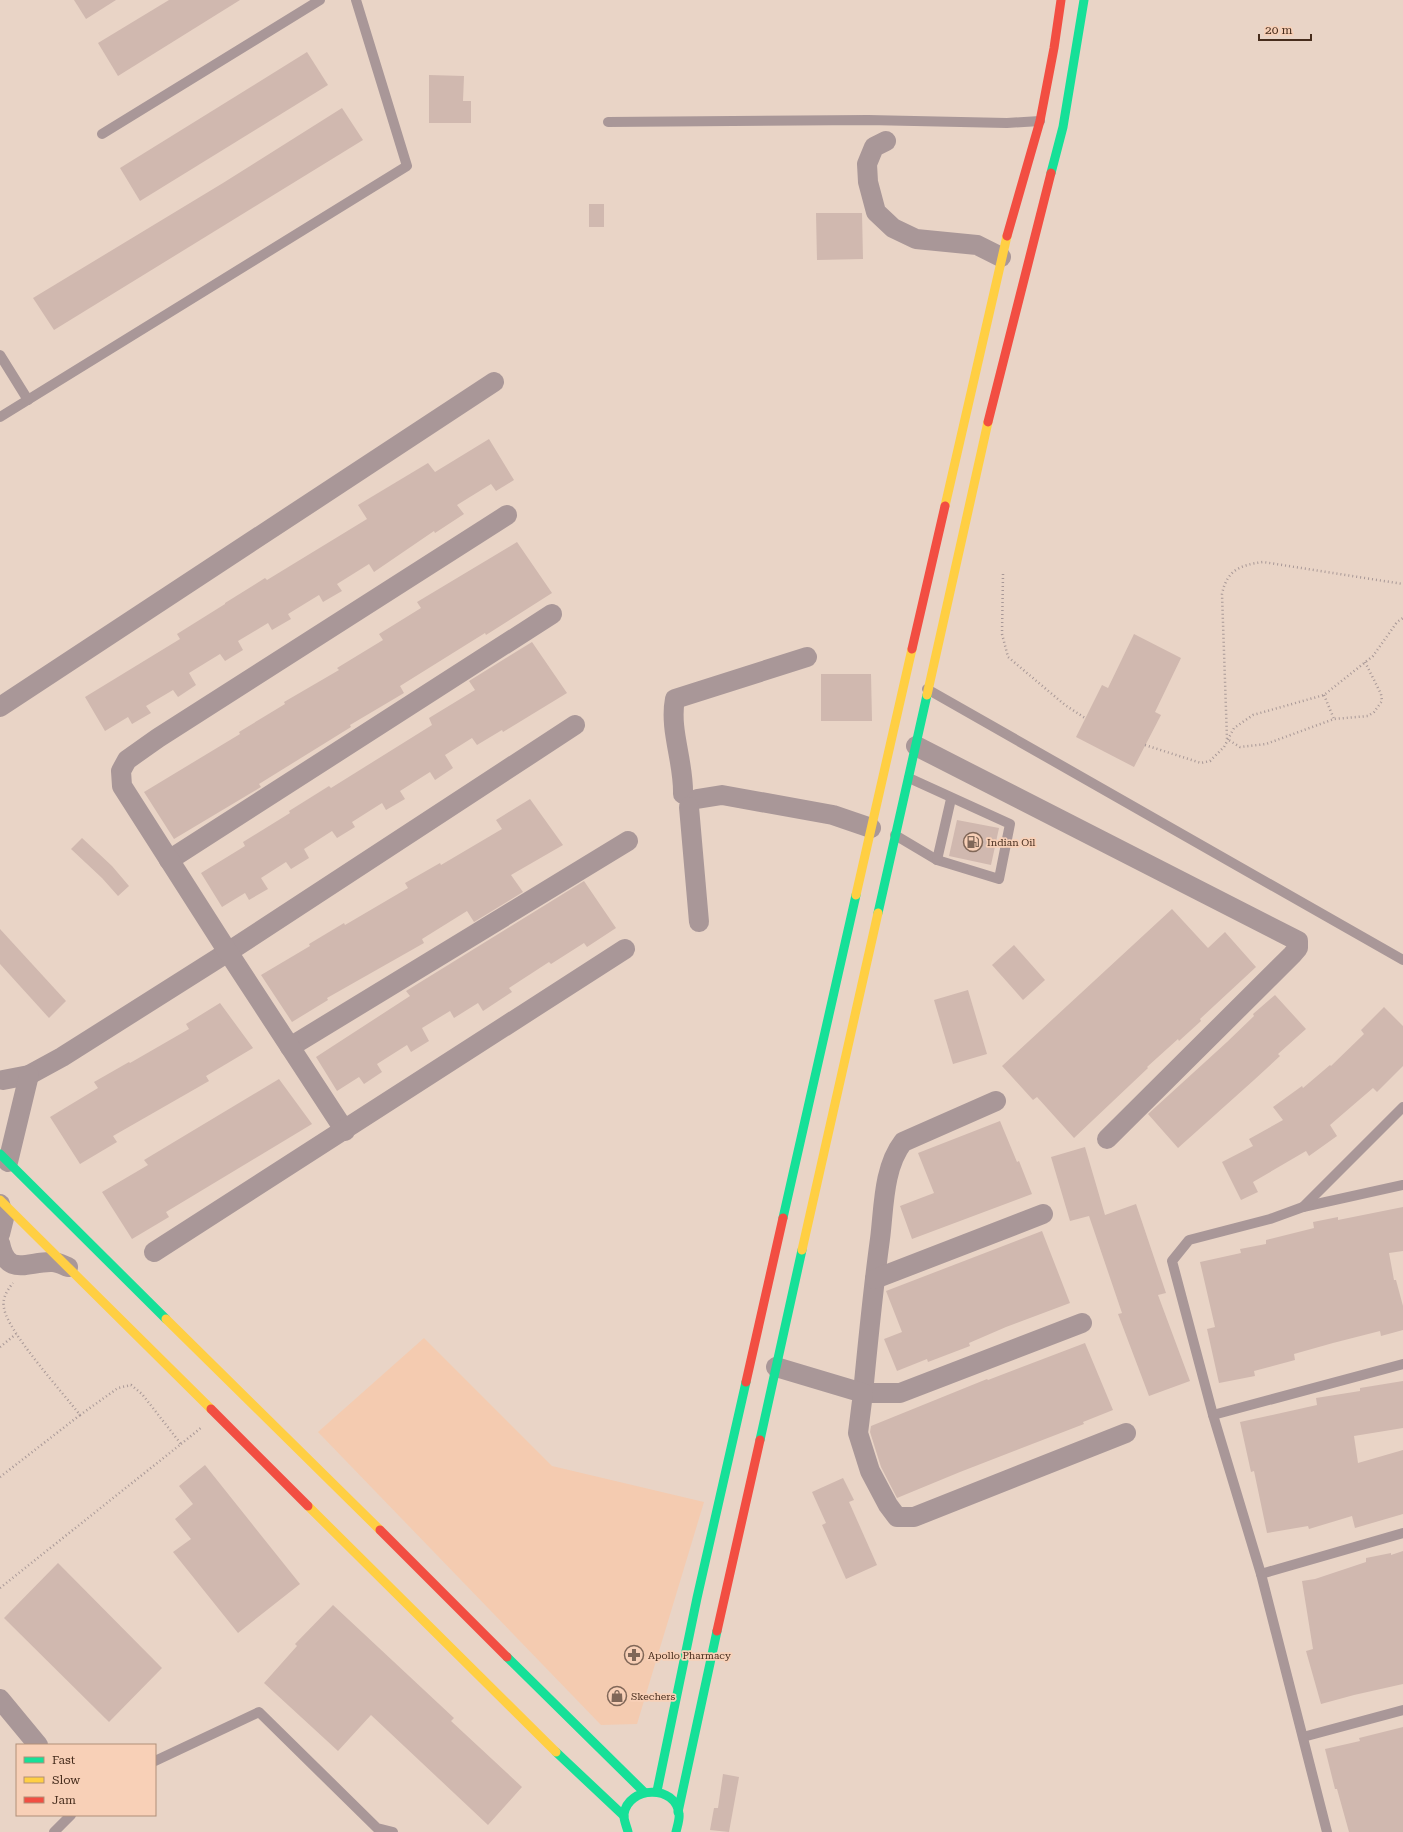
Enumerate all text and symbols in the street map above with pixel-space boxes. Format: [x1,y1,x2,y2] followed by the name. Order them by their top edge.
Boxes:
[1259,16,1311,42] scale bar
[1265,23,1292,37] text: 20 m
[962,831,984,853] fuel station icon: Indian Oil
[987,837,1035,848] place label: Indian Oil
[623,1644,645,1666] pharmacy icon: Apollo Pharmacy
[648,1650,731,1661] place label: Apollo Pharmacy
[606,1685,628,1707] shop icon: Skechers
[631,1691,675,1702] place label: Skechers
[16,1744,156,1816] legend
[52,1753,76,1767] text: Fast
[52,1773,80,1787] text: Slow
[52,1793,76,1807] text: Jam

